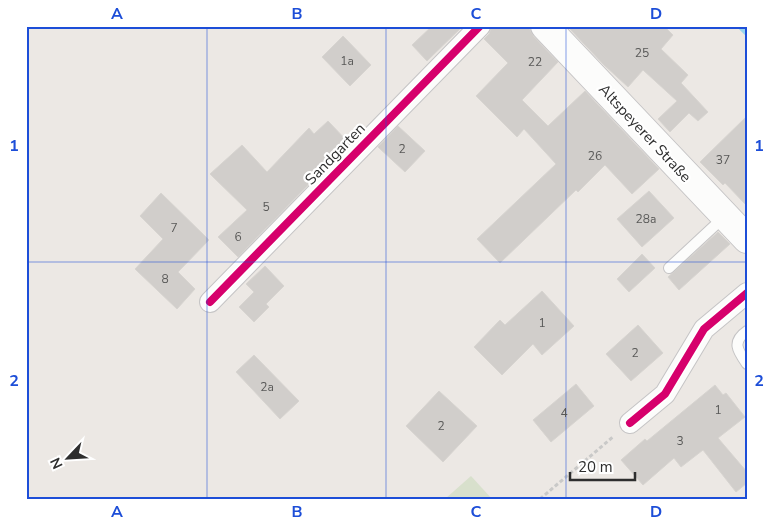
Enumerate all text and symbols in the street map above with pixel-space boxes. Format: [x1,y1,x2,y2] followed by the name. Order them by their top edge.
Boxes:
[111,3,123,25] text: A
[291,3,303,25] text: B
[471,3,482,25] text: C
[650,3,662,25] text: D
[635,45,649,61] house number: 25
[340,53,354,69] house number: 1a
[528,54,542,70] house number: 22
[594,80,696,186] street label: Altspeyerer Straße
[300,119,370,189] street label: Sandgarten
[9,135,19,157] text: 1
[754,135,764,157] text: 1
[398,141,406,157] house number: 2
[588,148,602,164] house number: 26
[716,152,730,168] house number: 37
[262,199,270,215] house number: 5
[636,211,656,227] house number: 28a
[170,220,178,236] house number: 7
[234,229,242,245] house number: 6
[161,271,169,287] house number: 8
[538,315,546,331] house number: 1
[631,345,639,361] house number: 2
[9,370,19,392] text: 2
[754,370,764,392] text: 2
[260,379,274,395] house number: 2a
[714,402,722,418] house number: 1
[560,405,568,421] house number: 4
[437,418,445,434] house number: 2
[42,432,92,482] north arrow
[676,433,684,449] house number: 3
[570,450,636,482] scale bar
[46,455,67,472] text: N
[578,457,613,477] text: 20 m
[111,501,123,523] text: A
[291,501,303,523] text: B
[471,501,482,523] text: C
[650,501,662,523] text: D

